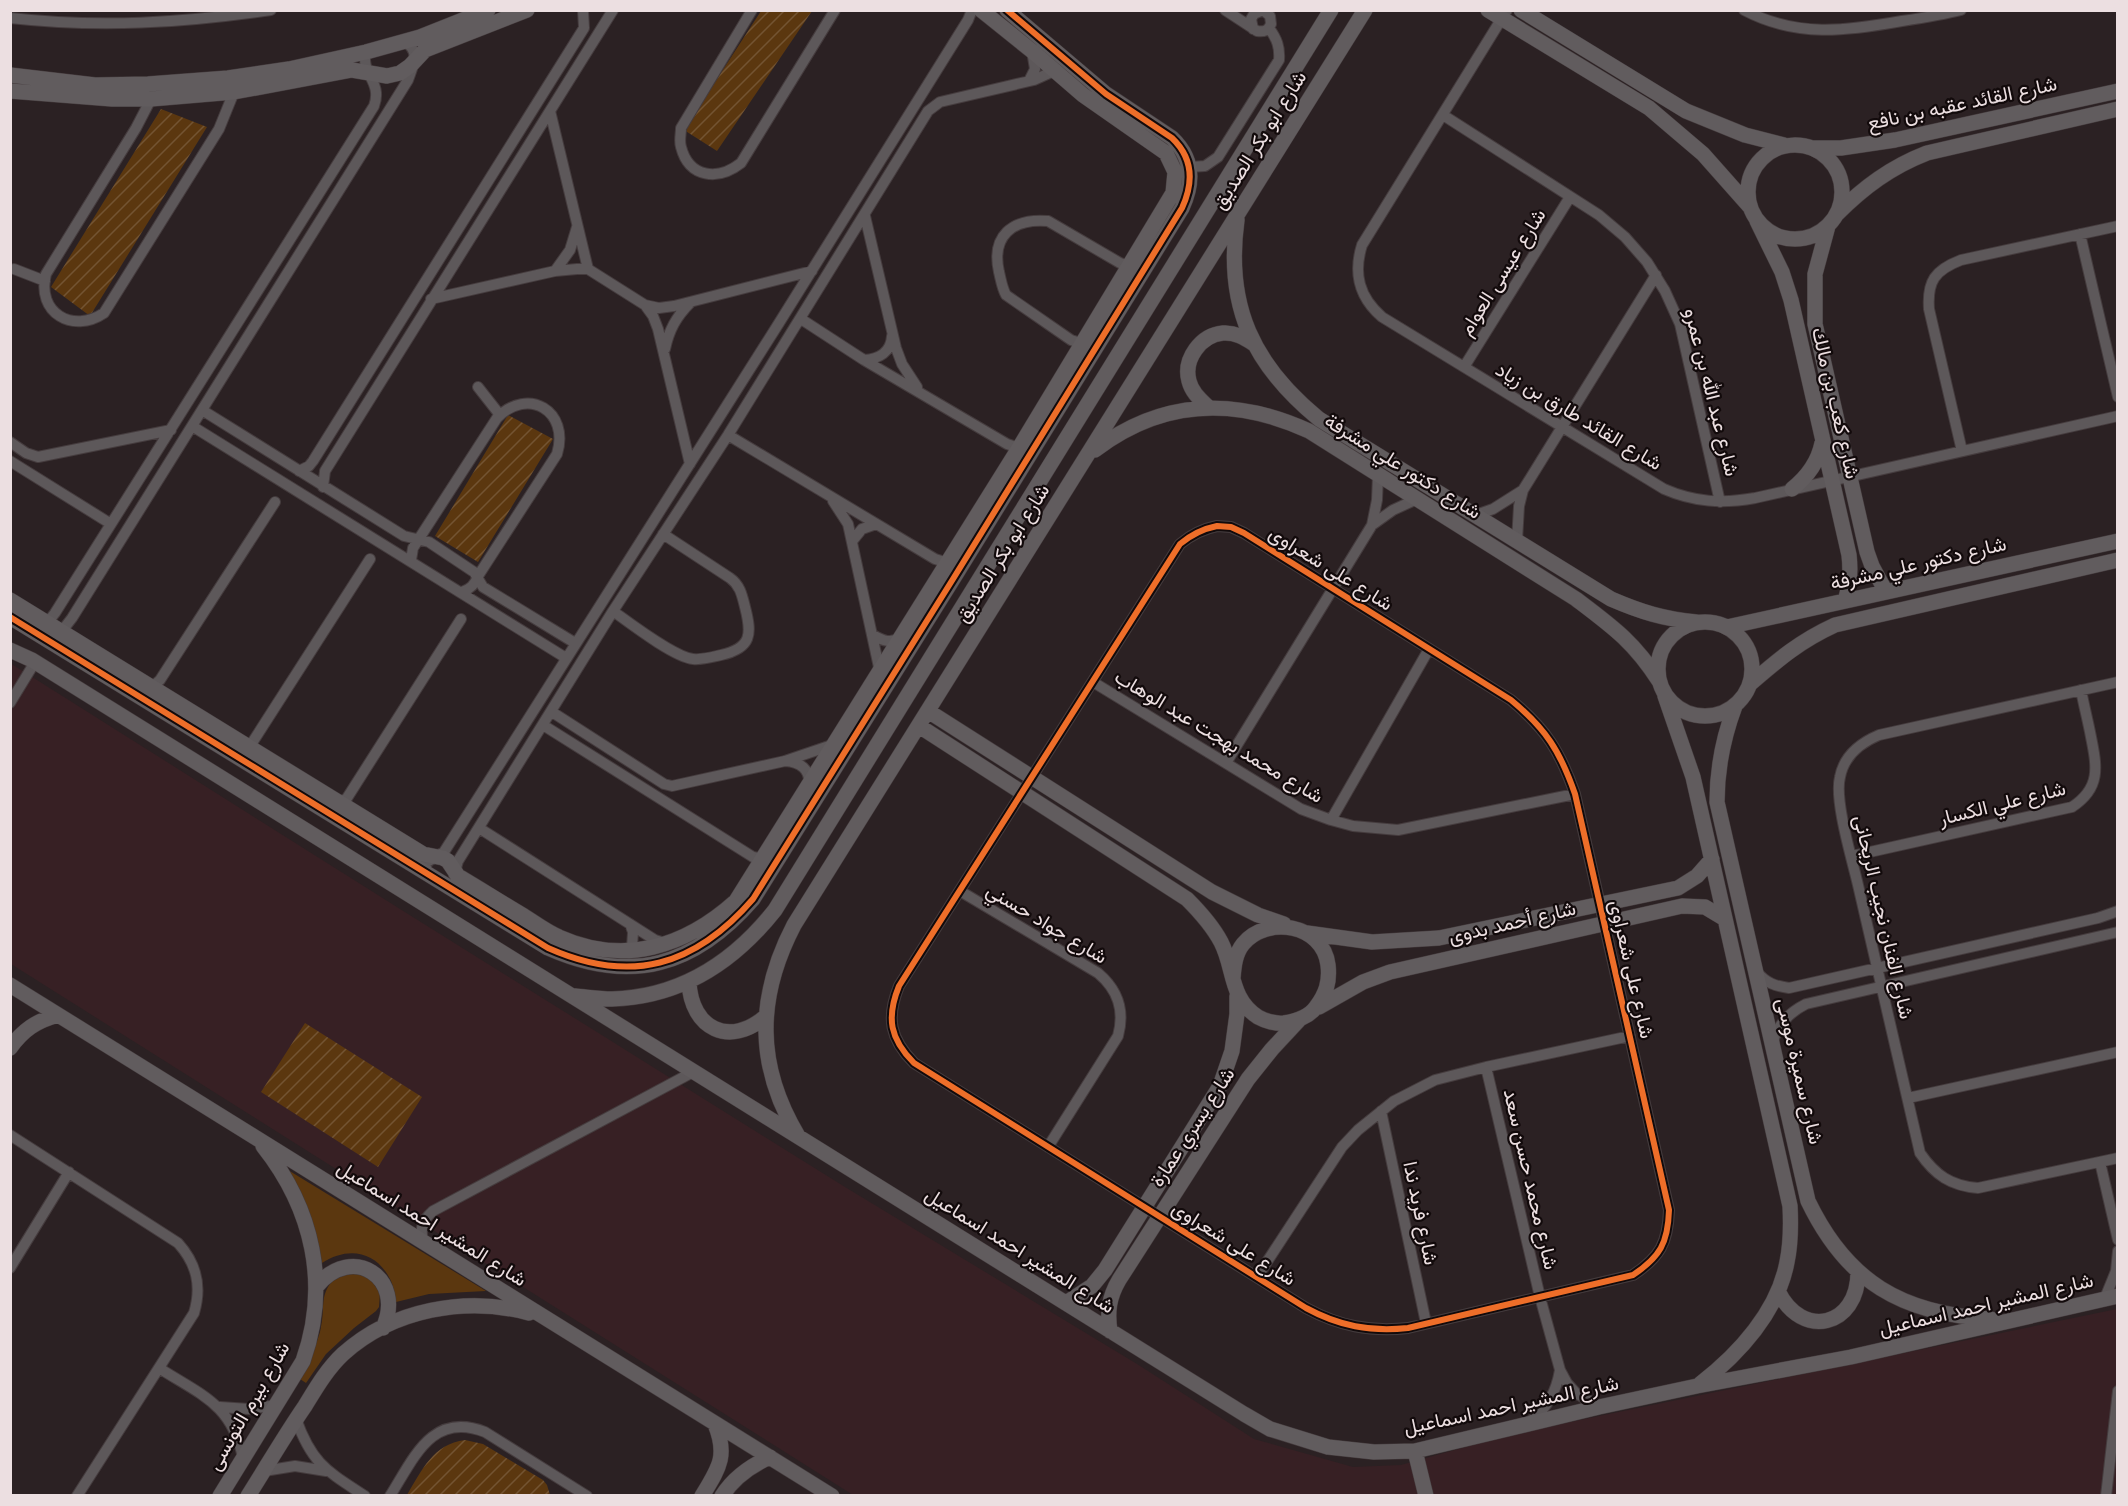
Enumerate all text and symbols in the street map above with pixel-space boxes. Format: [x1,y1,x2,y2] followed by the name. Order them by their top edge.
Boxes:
[1206,66,1313,215] street label: شارع ابو بكر الصديق
[1865,70,2059,137] street label: شارع القائد عقبه بن نافع
[1452,203,1552,341] street label: شارع عيسى العوام
[1678,305,1745,479] street label: شارع عبد الله بن عمرو
[1805,325,1866,482] street label: شارع كعب بن مالك
[1490,356,1667,477] street label: شارع القائد طارق بن زياد
[1318,407,1486,528] street label: شارع دكتور علي مشرفة
[949,479,1056,628] street label: شارع ابو بكر الصديق
[1264,519,1398,617] street label: شارع على شعراوى
[1827,530,2010,600] street label: شارع دكتور علي مشرفة
[1109,663,1328,810] street label: شارع محمد بهجت عبد الوهاب
[1935,775,2069,835] street label: شارع علي الكسار
[1847,812,1920,1022] street label: شارع الفنان نجيب الريحانى
[980,877,1112,973] street label: شارع جواد حسني
[1446,895,1579,950] street label: شارع أحمد بدوى
[1602,897,1661,1041] street label: شارع على شعراوى
[1770,995,1829,1147] street label: شارع سميرة موسى
[1144,1062,1244,1194] street label: شارع يسري عمارة
[1497,1086,1564,1272] street label: شارع محمد حسن سعد
[332,1154,532,1293] street label: شارع المشير احمد اسماعيل
[1396,1159,1445,1267] street label: شارع فريد ندا
[920,1181,1120,1320] street label: شارع المشير احمد اسماعيل
[1167,1194,1301,1292] street label: شارع على شعراوى
[1876,1267,2096,1342] street label: شارع المشير احمد اسماعيل
[201,1337,296,1476] street label: شارع بيرم التونسى
[1401,1370,1621,1441] street label: شارع المشير احمد اسماعيل

